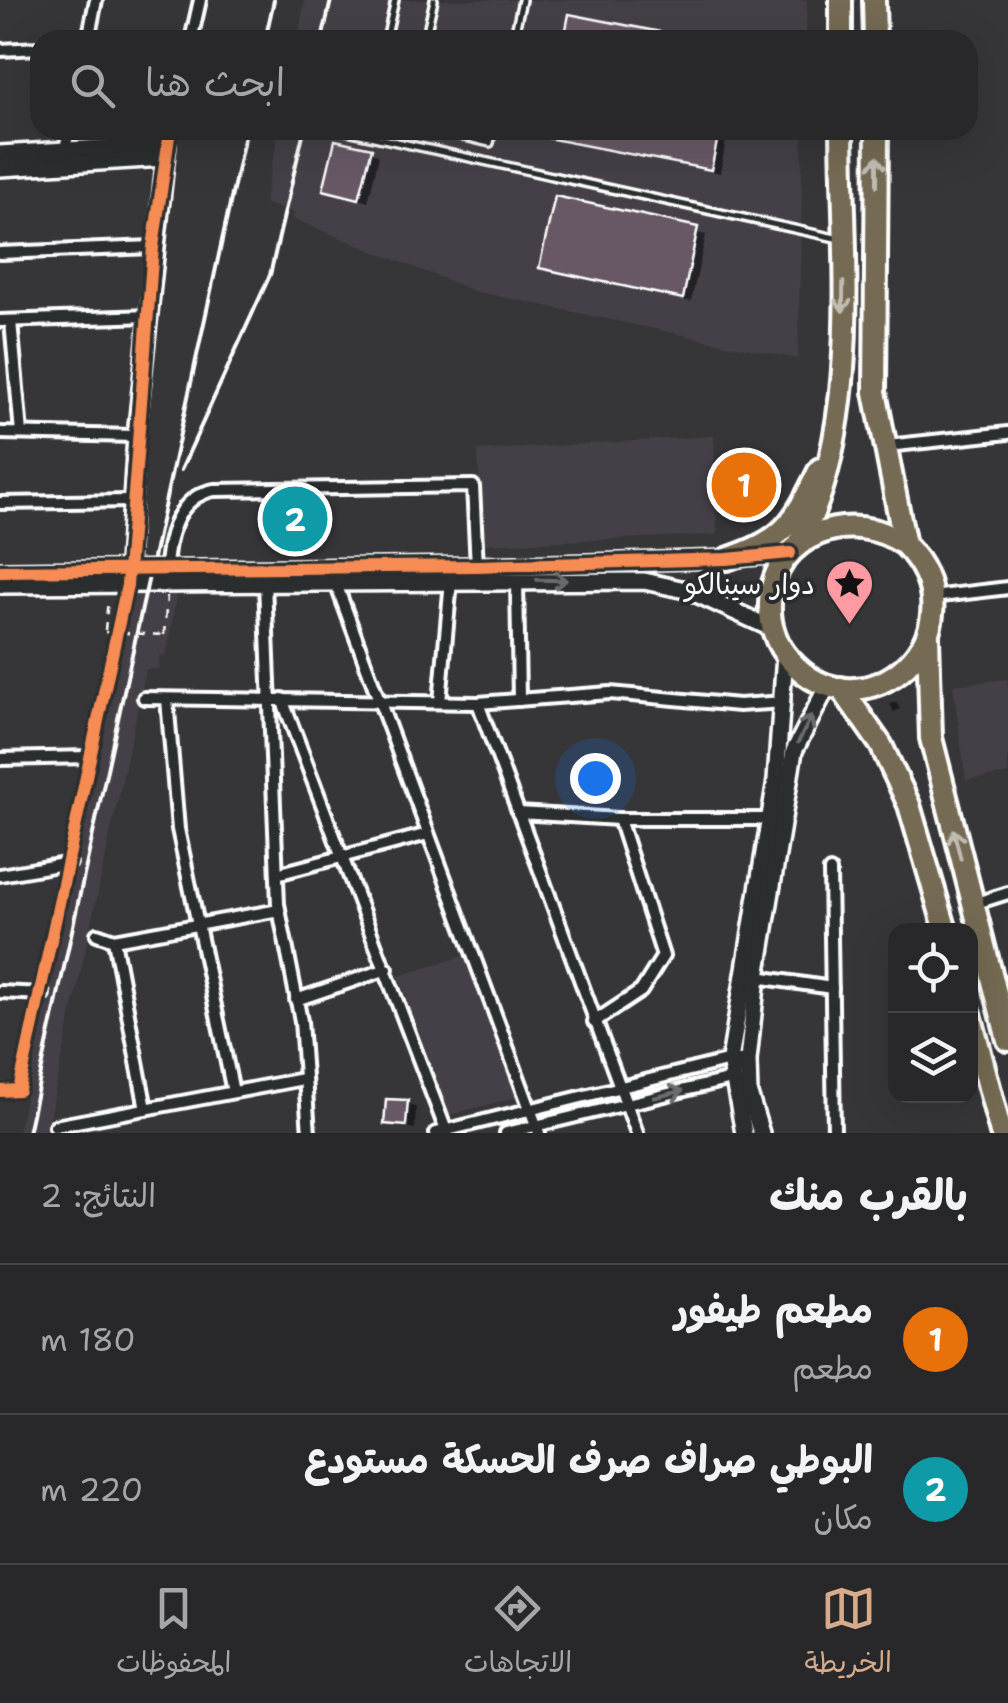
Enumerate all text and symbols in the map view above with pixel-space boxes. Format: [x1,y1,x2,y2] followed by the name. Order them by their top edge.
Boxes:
[30,30,978,140] search box
[145,57,285,108] text: ابحث هنا
[65,58,120,113] icon: search
[868,155,886,188] one-way arrow
[833,281,852,313] one-way arrow
[712,448,776,522] pin: 1
[262,482,328,556] pin: 2
[824,558,876,626] place icon: دوار سينالكو
[683,565,815,603] place label: دوار سينالكو
[536,570,568,590] one-way arrow
[796,714,815,744] one-way arrow
[570,753,621,804] your location
[947,829,965,861] one-way arrow
[888,923,978,1103] map controls
[888,923,978,1013] button: locate
[888,1013,978,1103] button: layers
[653,1084,684,1103] one-way arrow
[769,1167,968,1223] text: بالقرب منك
[40,1174,156,1217] text: النتائج: 2
[673,1284,873,1335] text: مطعم طيفور
[40,1318,136,1361] text: 180 m
[928,1318,943,1361] text: 1
[792,1346,873,1389] text: مطعم
[304,1434,873,1485] text: البوطي صراف صرف الحسكة مستودع
[40,1468,143,1511] text: 220 m
[924,1468,947,1511] text: 2
[814,1496,873,1539] text: مكان
[116,1581,232,1687] tab: المحفوظات
[464,1581,572,1687] tab: الاتجاهات
[804,1581,892,1687] tab: الخريطة

